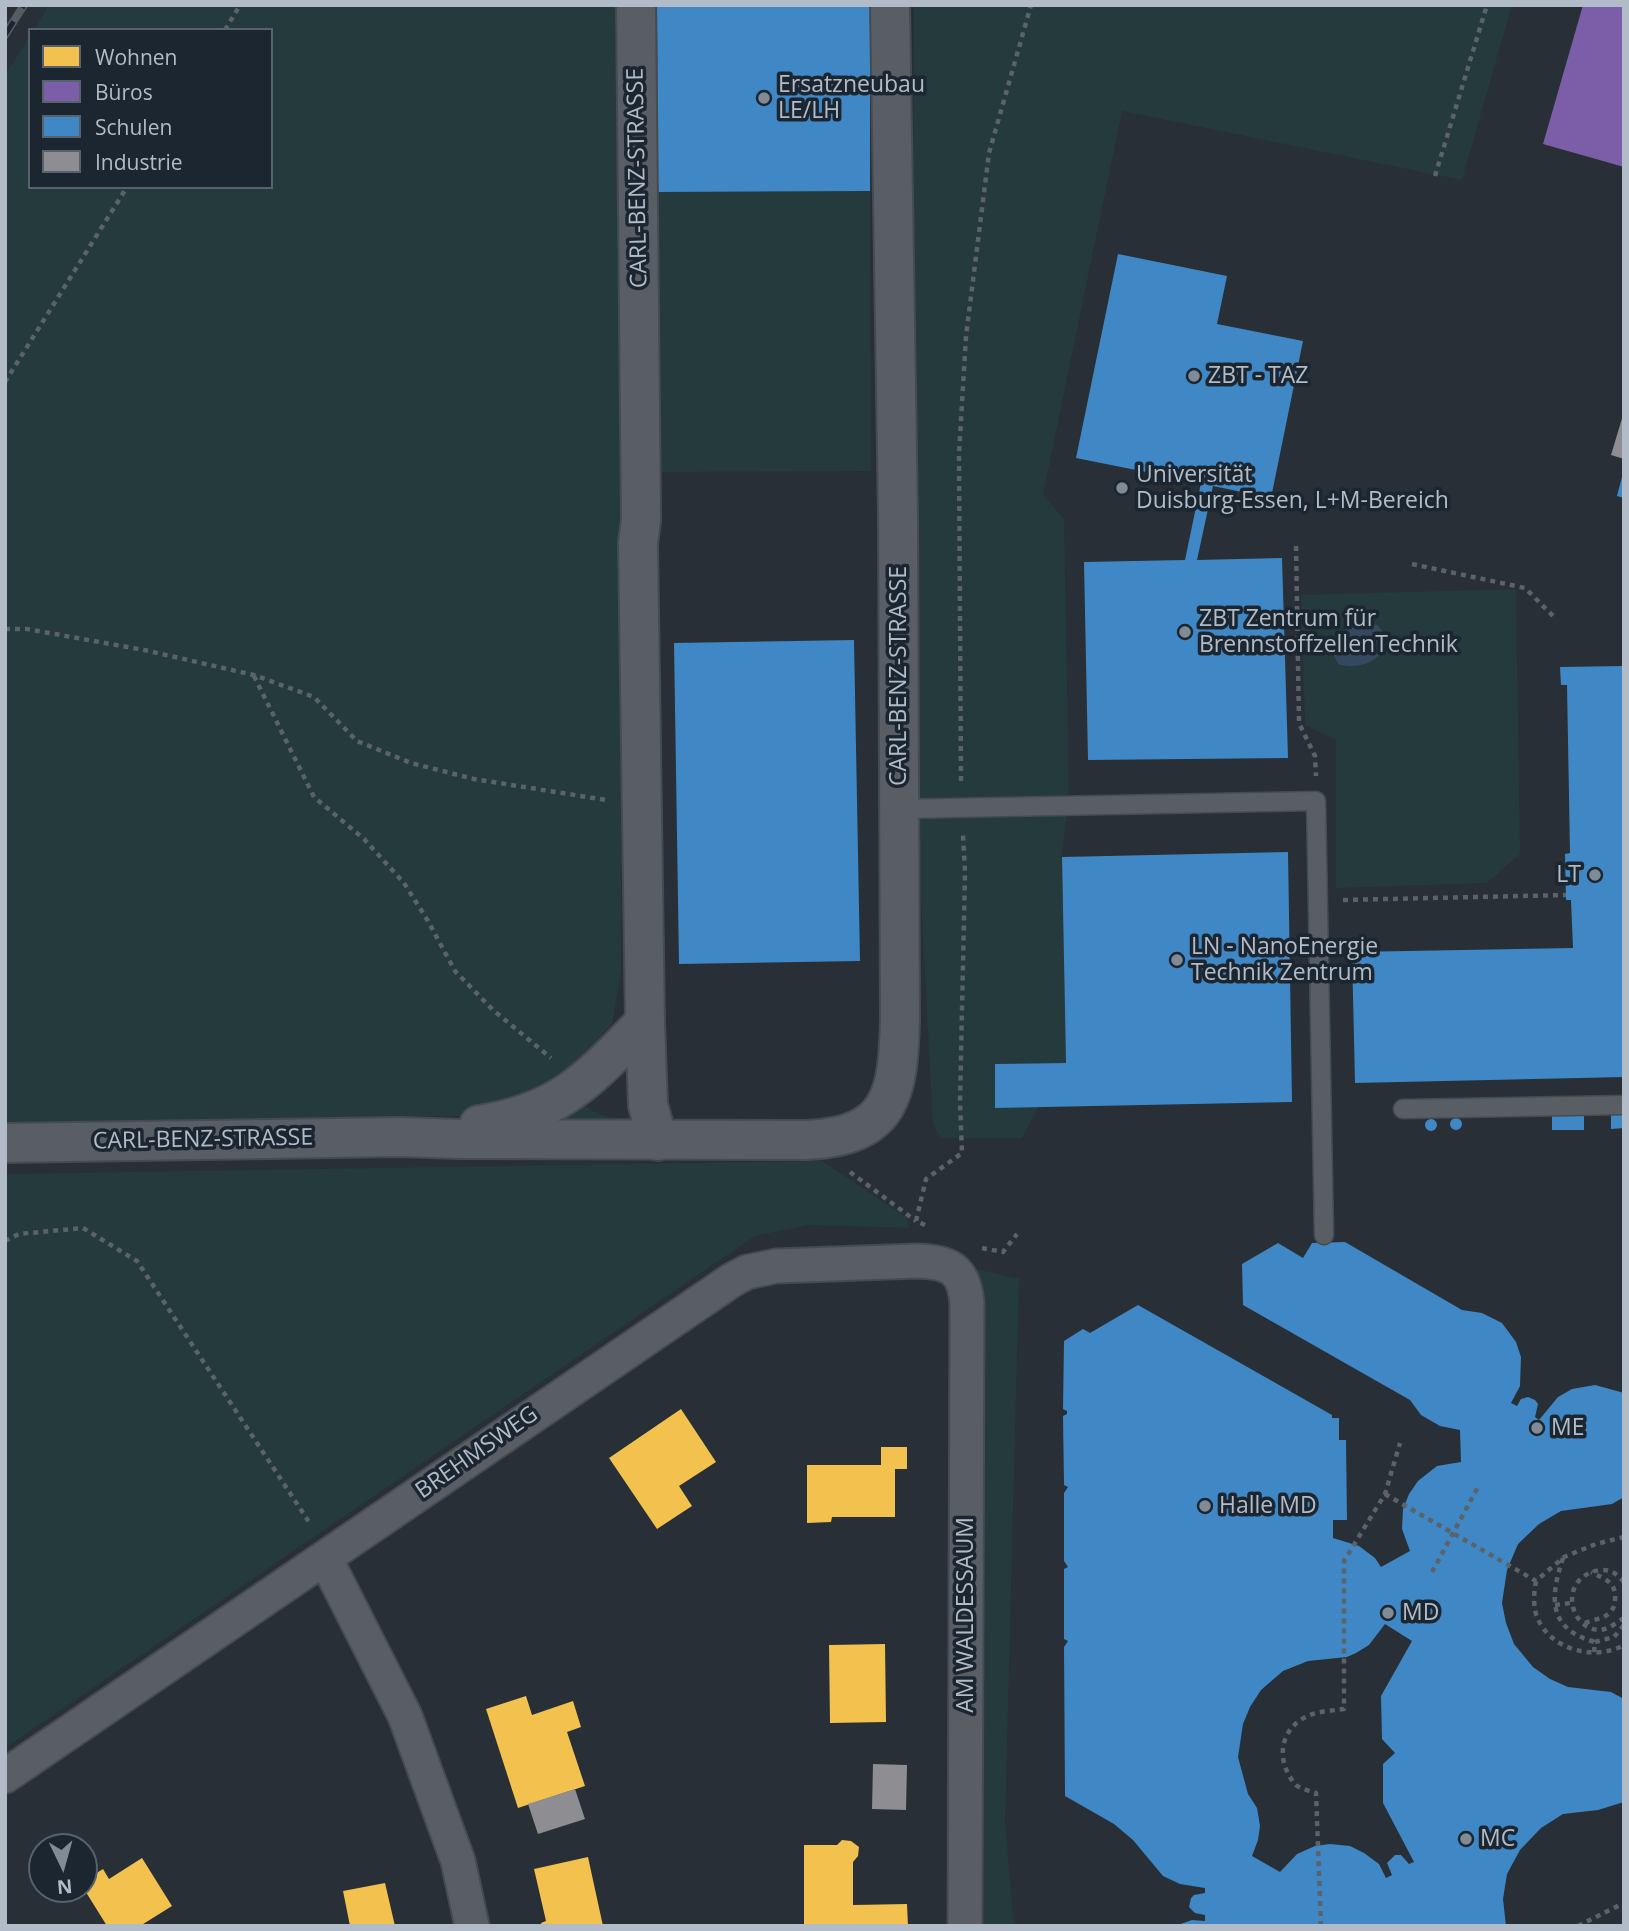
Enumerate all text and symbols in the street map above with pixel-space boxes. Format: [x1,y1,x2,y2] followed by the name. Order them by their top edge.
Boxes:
[28,28,273,189] legend
[95,43,177,71] text: Wohnen
[622,68,654,288] street label: CARL-BENZ-STRASSE
[778,71,925,125] place label: Ersatzneubau LE/LH
[95,78,153,106] text: Büros
[756,90,772,106] marker: Ersatzneubau LE/LH
[95,113,172,141] text: Schulen
[95,148,183,176] text: Industrie
[1208,362,1308,390] place label: ZBT - TAZ
[1186,368,1202,384] marker: ZBT - TAZ
[1136,461,1449,515] place label: Universität Duisburg-Essen, L+M-Bereich
[1114,480,1130,496] marker: Universität Duisburg-Essen, L+M-Bereich
[885,566,913,786] street label: CARL-BENZ-STRASSE
[1199,605,1458,659] place label: ZBT Zentrum für BrennstoffzellenTechnik
[1177,624,1193,640] marker: ZBT Zentrum für BrennstoffzellenTechnik
[1556,861,1581,889] place label: LT
[1587,867,1603,883] marker: LT
[1191,933,1378,987] place label: LN - NanoEnergie Technik Zentrum
[1169,952,1185,968] marker: LN - NanoEnergie Technik Zentrum
[93,1124,313,1156] street label: CARL-BENZ-STRASSE
[411,1401,543,1505] street label: BREHMSWEG
[1551,1414,1584,1442] place label: ME
[1529,1420,1545,1436] marker: ME
[1219,1492,1317,1520] place label: Halle MD
[1197,1498,1213,1514] marker: Halle MD
[952,1517,980,1713] street label: AM WALDESSAUM
[1402,1599,1439,1627] place label: MD
[1380,1605,1396,1621] marker: MD
[1480,1825,1515,1853] place label: MC
[1458,1831,1474,1847] marker: MC
[28,1833,98,1903] north arrow
[56,1873,73,1901] text: N

